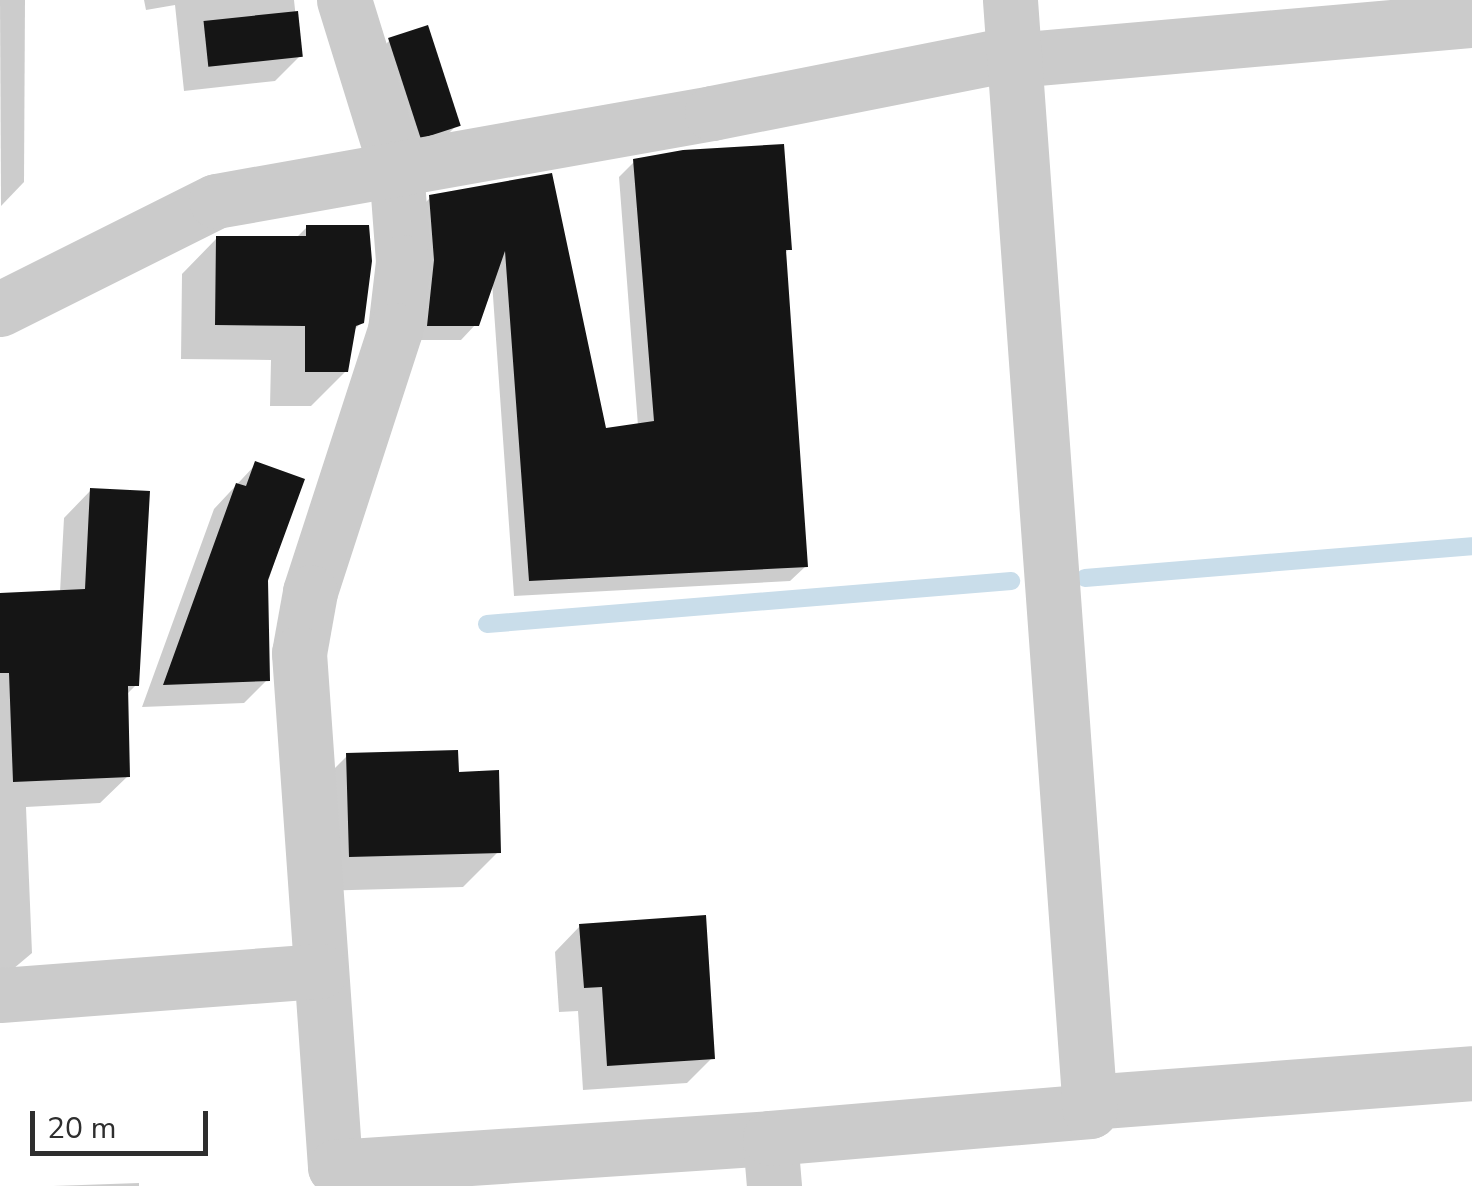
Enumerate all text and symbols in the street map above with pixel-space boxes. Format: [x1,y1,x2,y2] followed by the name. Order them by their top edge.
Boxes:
[35,1091,212,1153] scale bar
[47,1108,116,1149] text: 20 m

